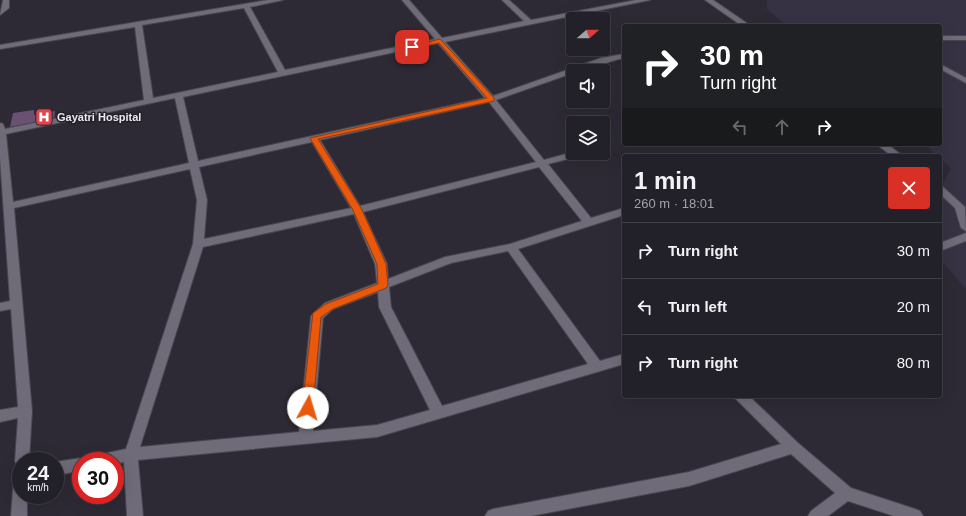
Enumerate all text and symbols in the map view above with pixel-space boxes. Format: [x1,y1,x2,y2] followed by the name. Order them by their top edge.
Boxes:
[566,12,610,56] north arrow
[566,12,610,160] map controls
[395,30,429,64] pin
[401,36,423,58] icon: arrive
[634,40,686,92] icon: right
[700,40,764,71] text: 30 m
[566,64,610,108] button: sound
[700,73,776,93] text: Turn right
[34,107,54,127] hospital icon: Gayatri Hospital
[57,111,141,123] place label: Gayatri Hospital
[566,116,610,160] button: layers
[729,116,751,138] icon: left
[771,116,793,138] icon: ahead
[813,116,835,138] icon: right
[634,167,697,194] text: 1 min
[888,167,930,209] button: close
[634,196,714,211] text: 260 m · 18:01
[634,240,656,262] icon: right
[668,242,738,259] text: Turn right
[897,242,930,259] text: 30 m
[634,296,656,318] icon: left
[668,298,727,315] text: Turn left
[897,298,930,315] text: 20 m
[634,352,656,374] icon: right
[668,354,738,371] text: Turn right
[897,354,930,371] text: 80 m
[287,387,329,429] position arrow
[72,452,124,504] speed limit sign: 30
[27,462,49,484] text: 24
[27,482,49,493] text: km/h

